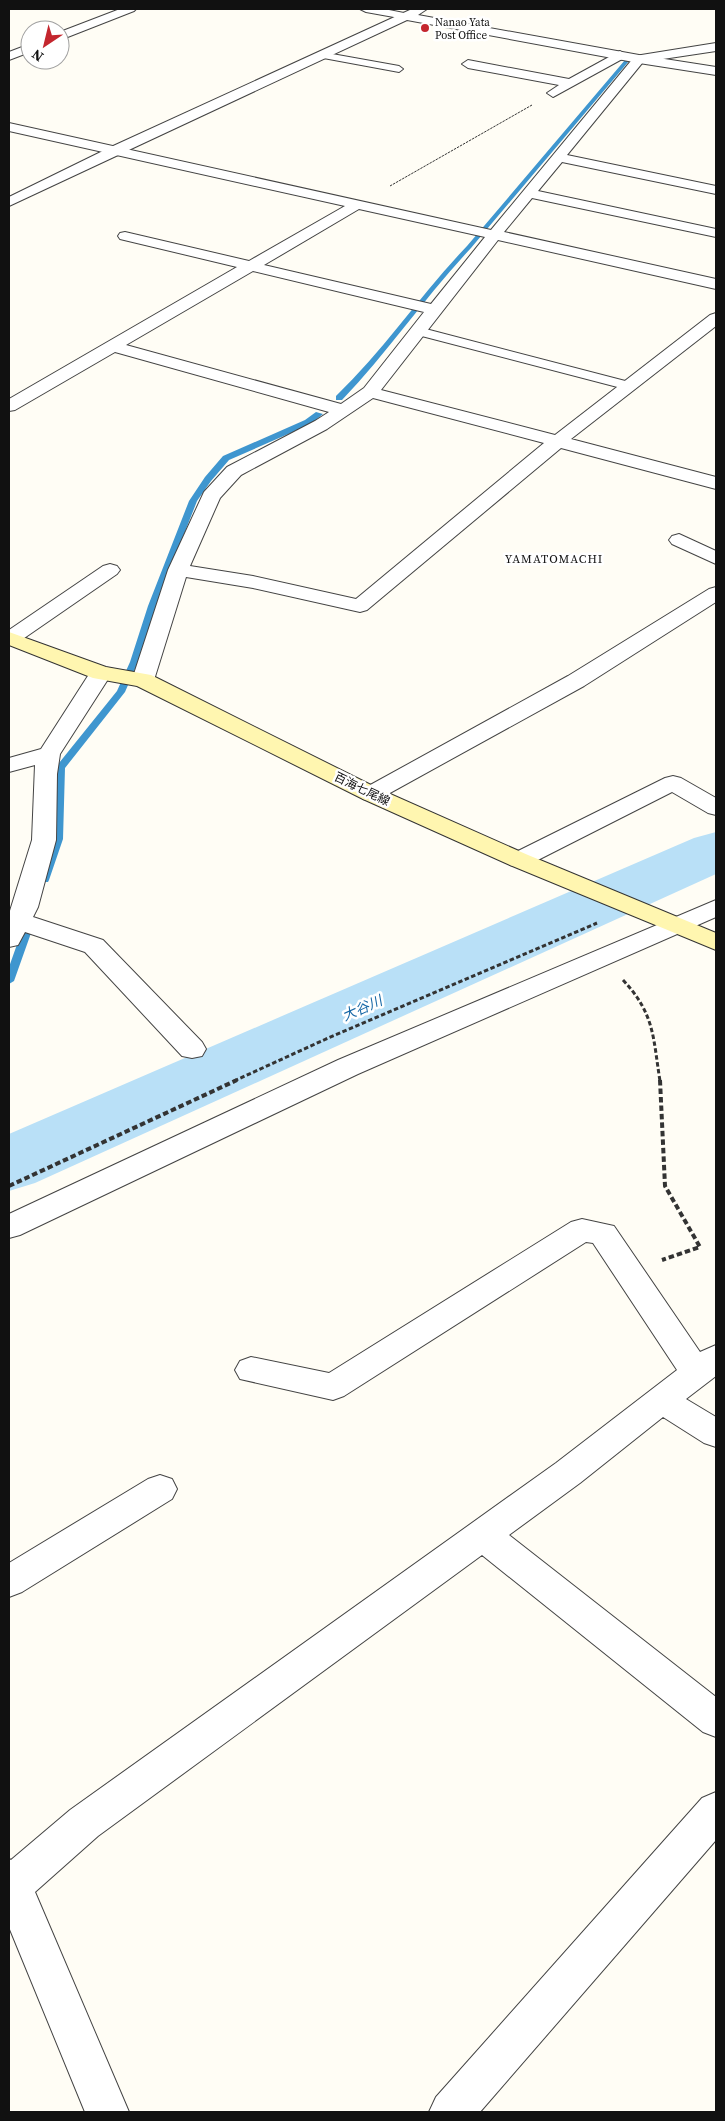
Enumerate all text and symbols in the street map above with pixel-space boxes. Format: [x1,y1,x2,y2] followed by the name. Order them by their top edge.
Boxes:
[435,15,490,43] place label: Nanao Yata Post Office
[20,20,70,70] north arrow
[419,22,431,34] marker: Nanao Yata Post Office
[28,45,47,67] text: N
[505,551,603,567] district label: YAMATOMACHI
[332,769,392,809] street label: 百海七尾線
[339,990,387,1026] water label: 大谷川

